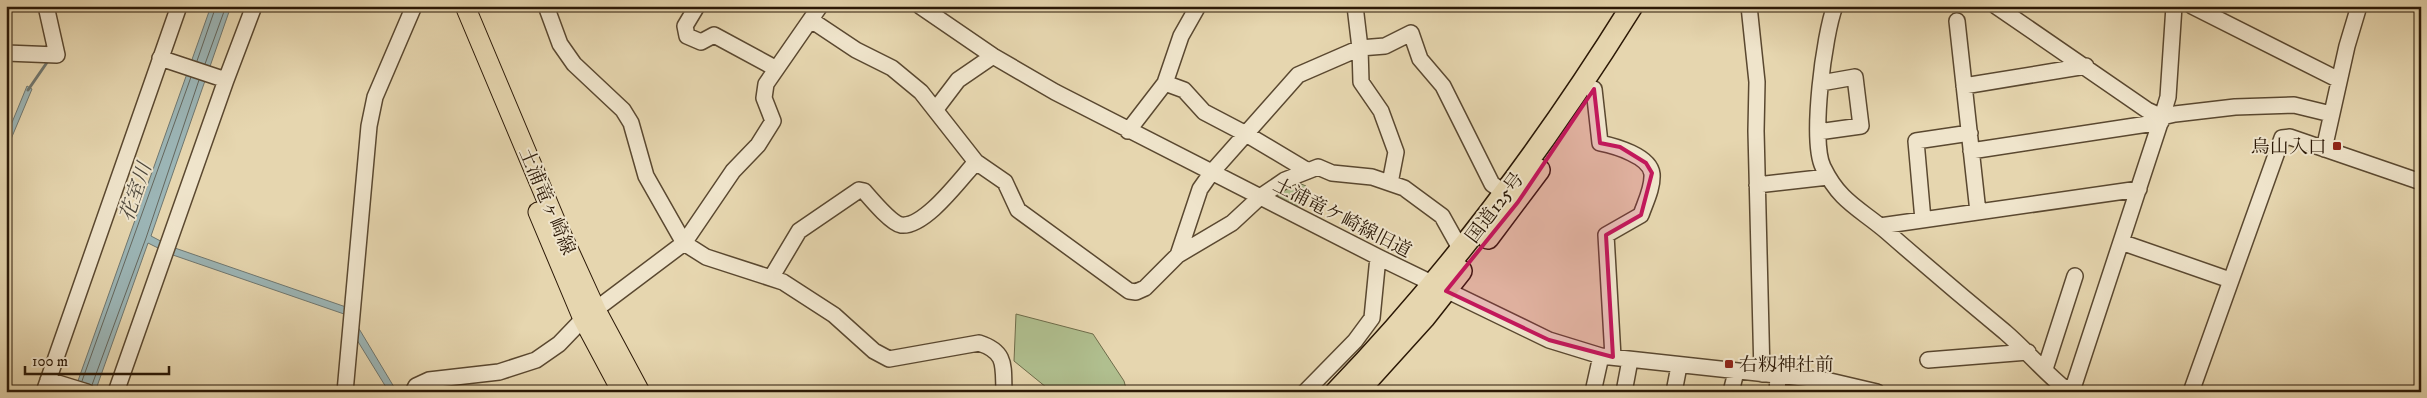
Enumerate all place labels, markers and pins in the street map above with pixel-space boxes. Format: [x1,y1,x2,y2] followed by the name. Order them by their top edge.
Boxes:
[2251,136,2327,159] place label: 烏山入口
[2331,140,2343,152] marker: 烏山入口
[1739,354,1834,377] place label: 右籾神社前
[1723,358,1735,370] marker: 右籾神社前

